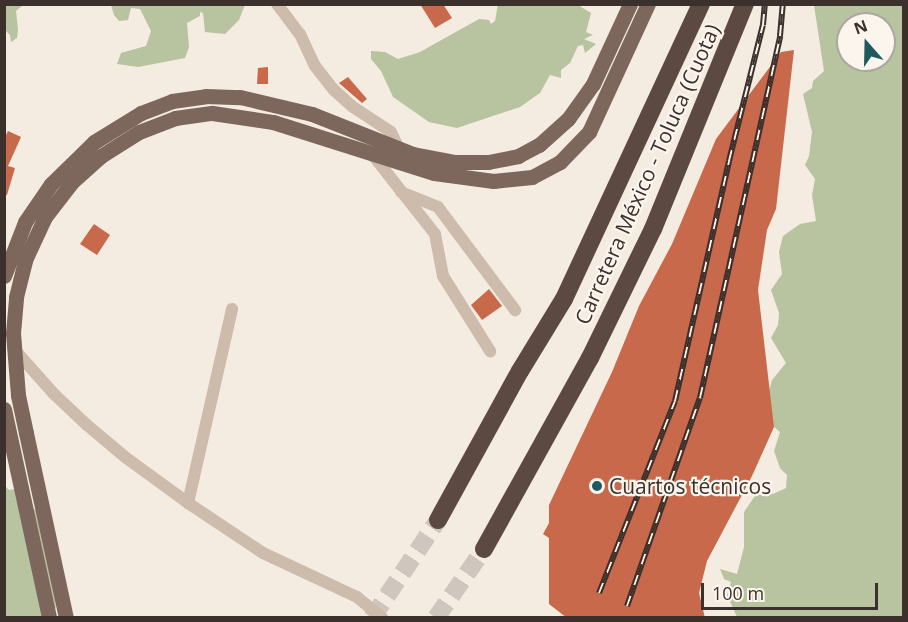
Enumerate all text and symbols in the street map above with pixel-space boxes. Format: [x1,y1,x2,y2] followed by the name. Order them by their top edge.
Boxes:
[836,12,896,72] north arrow
[851,14,870,40] text: N
[569,20,725,328] street label: Carretera México - Toluca (Cuota)
[609,473,771,499] place label: Cuartos técnicos
[590,479,604,493] marker: Cuartos técnicos
[704,571,881,609] scale bar
[712,581,764,605] text: 100 m

